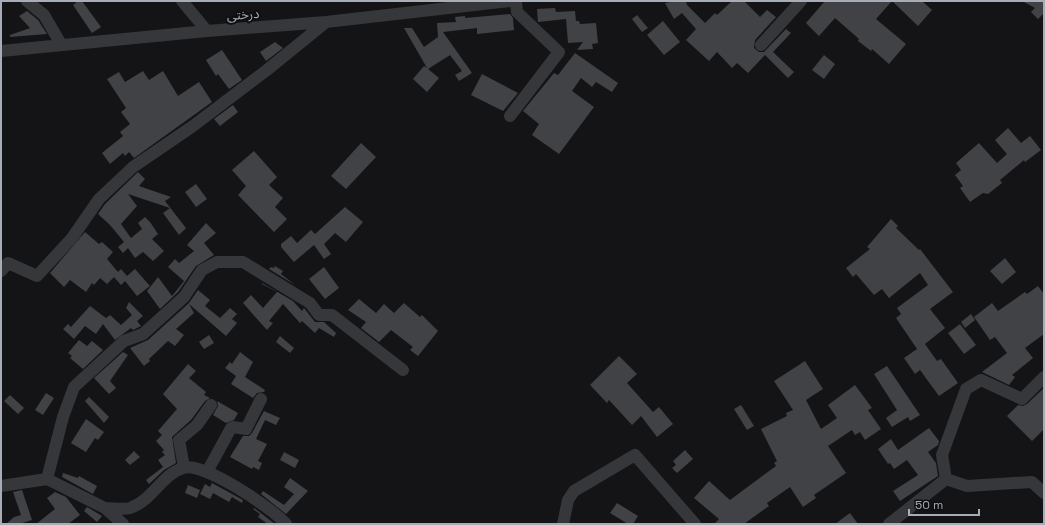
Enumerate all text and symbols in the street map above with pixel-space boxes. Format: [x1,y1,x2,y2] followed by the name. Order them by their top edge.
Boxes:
[226,5,260,24] street label: درختی
[909,491,979,517] scale bar
[915,497,943,513] text: 50 m

